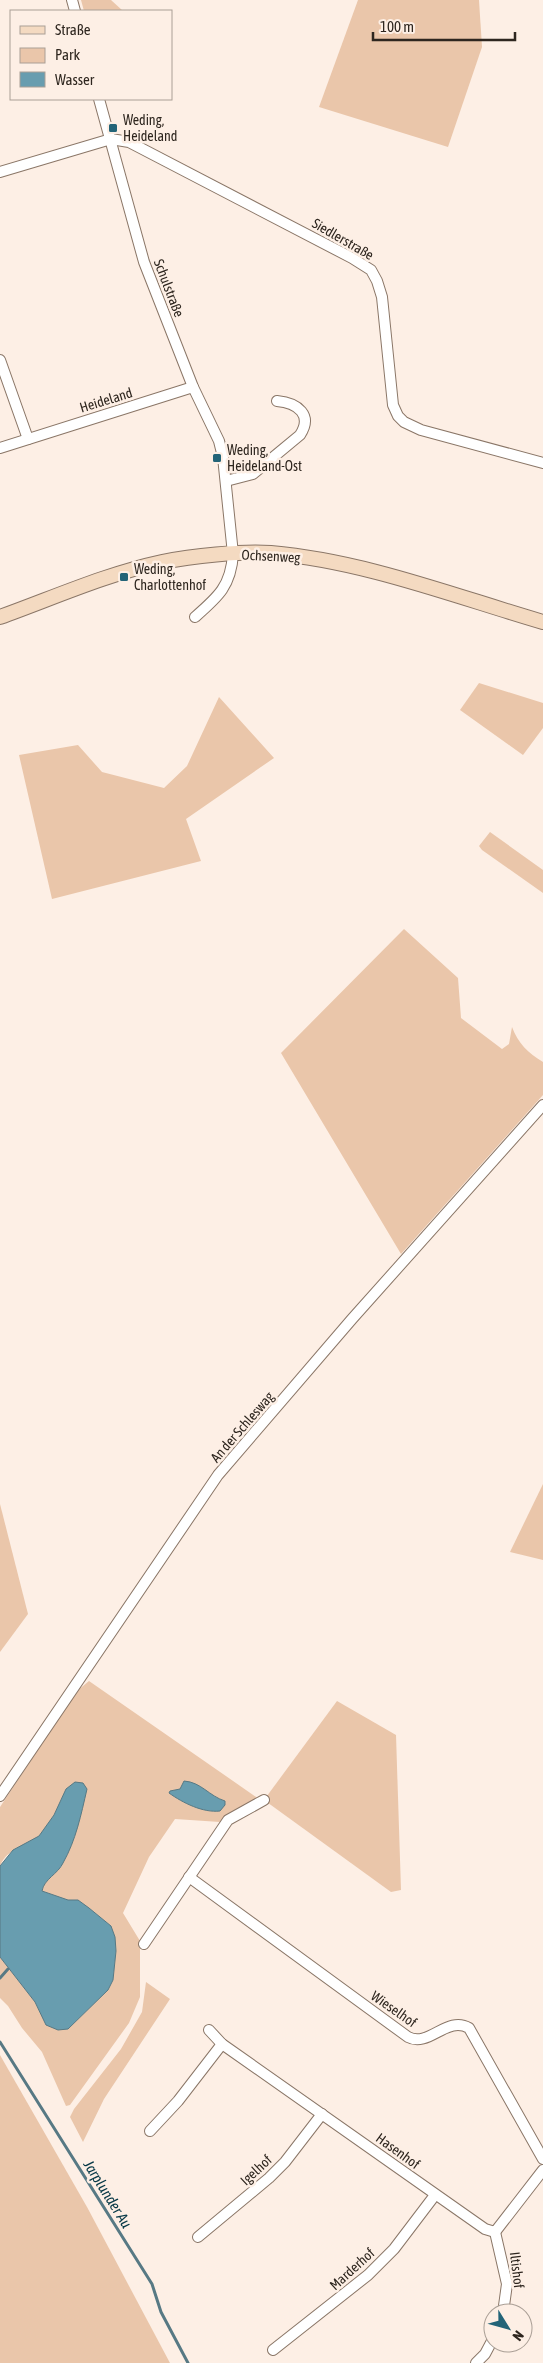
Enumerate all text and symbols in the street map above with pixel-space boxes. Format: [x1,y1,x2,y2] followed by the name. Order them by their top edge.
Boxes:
[10,10,172,100] legend
[373,10,516,42] scale bar
[380,18,414,35] text: 100 m
[55,21,91,38] text: Straße
[55,46,80,63] text: Park
[55,71,95,88] text: Wasser
[123,112,177,144] place label: Weding, Heideland
[107,122,119,134] marker: Weding, Heideland
[309,215,377,263] street label: Siedlerstraße
[151,257,187,319] street label: Schulstraße
[78,384,134,416] street label: Heideland
[227,442,302,474] place label: Weding, Heideland-Ost
[211,452,223,464] marker: Weding, Heideland-Ost
[241,546,301,566] street label: Ochsenweg
[134,561,206,593] place label: Weding, Charlottenhof
[118,571,130,583] marker: Weding, Charlottenhof
[207,1389,277,1465] street label: An der Schleswag
[368,1988,420,2031] street label: Wieselhof
[373,2130,423,2172] street label: Hasenhof
[237,2152,275,2188] street label: Igelhof
[80,2156,136,2231] water label: Jarplunder Au
[326,2245,378,2293] street label: Marderhof
[507,2251,527,2289] street label: Iltishof
[483,2303,533,2353] north arrow
[510,2328,527,2344] text: N

